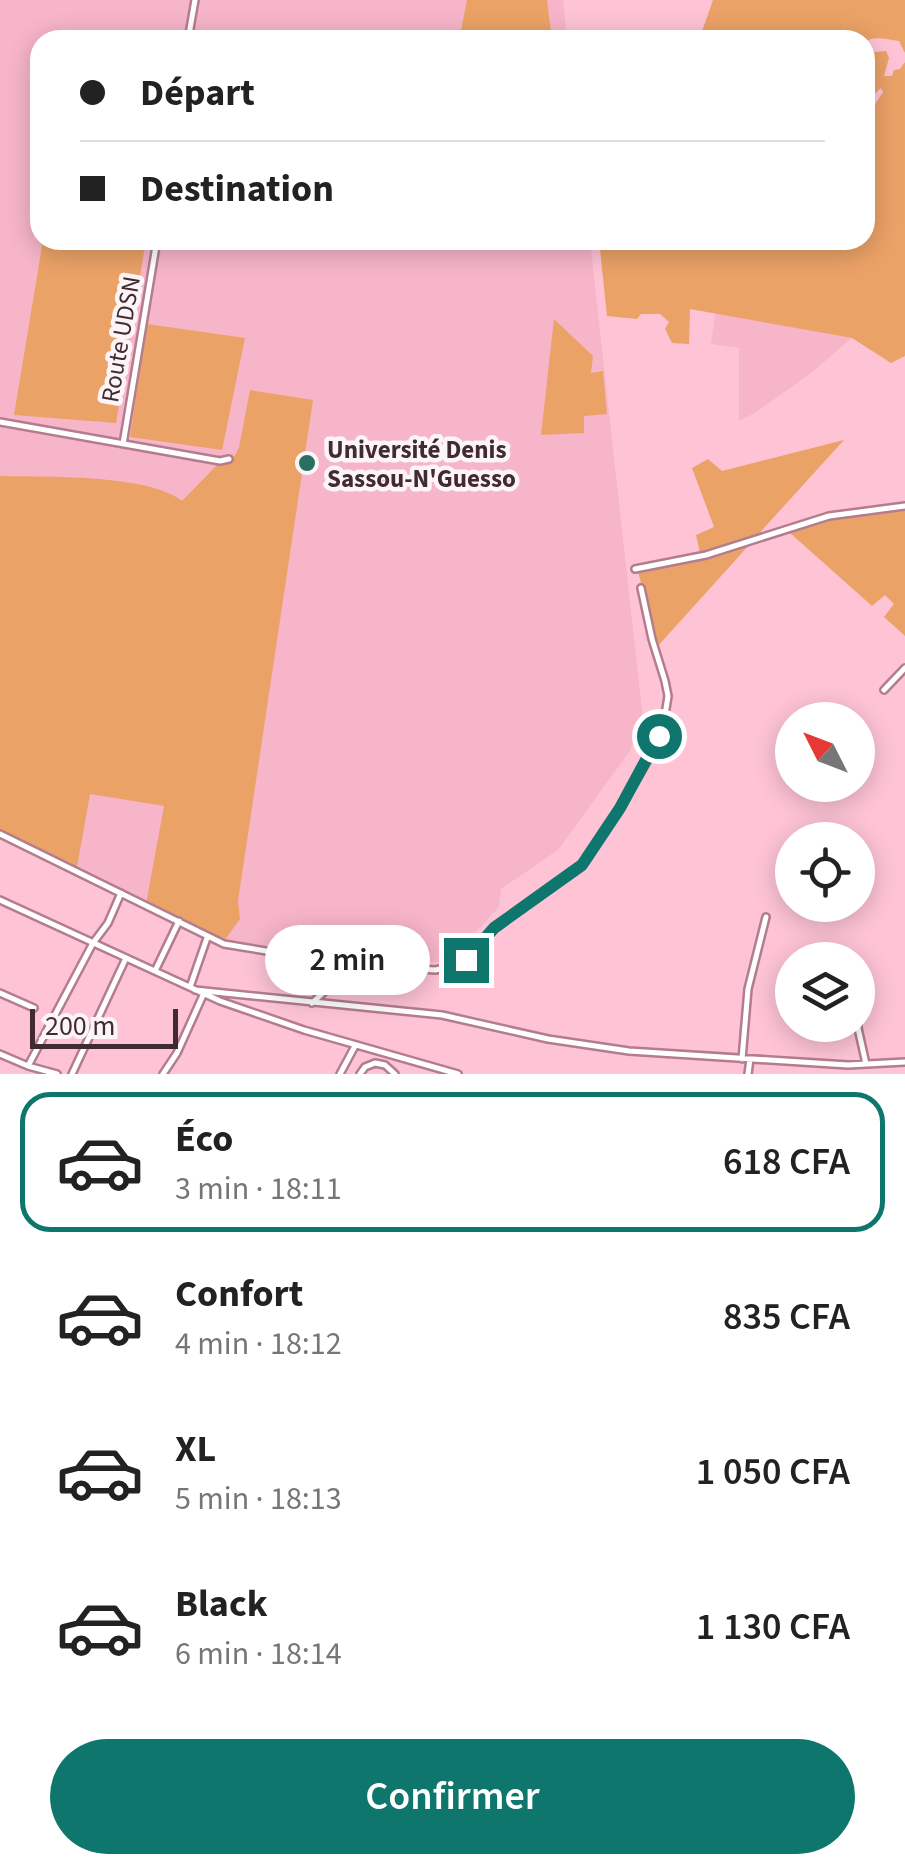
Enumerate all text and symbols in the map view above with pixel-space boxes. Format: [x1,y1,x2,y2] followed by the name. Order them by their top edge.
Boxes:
[140,66,255,120] text: Départ
[140,162,334,216] text: Destination
[92,273,150,405] street label: Route UDSN
[327,432,516,497] place label: Université Denis Sassou-N'Guesso
[296,452,318,474] marker: Université Denis Sassou-N'Guesso
[775,702,875,802] north arrow
[775,702,875,1042] map controls
[637,714,682,759] route start
[775,822,875,922] button: locate
[266,925,431,995] callout: 2 min
[309,937,386,983] text: 2 min
[444,938,489,983] route end
[775,942,875,1042] button: layers
[30,1004,178,1048] scale bar
[45,1006,116,1046] text: 200 m
[175,1112,233,1166] text: Éco
[55,1117,145,1207] icon: car
[723,1135,850,1189] text: 618 CFA
[175,1166,342,1212] text: 3 min · 18:11
[175,1267,303,1321] text: Confort
[55,1272,145,1362] icon: car
[723,1290,850,1344] text: 835 CFA
[175,1321,342,1367] text: 4 min · 18:12
[175,1422,216,1476] text: XL
[55,1427,145,1517] icon: car
[696,1445,850,1499] text: 1 050 CFA
[175,1476,342,1522] text: 5 min · 18:13
[175,1577,268,1631] text: Black
[55,1582,145,1672] icon: car
[696,1600,850,1654] text: 1 130 CFA
[175,1631,342,1677] text: 6 min · 18:14
[50,1739,855,1854] button: Confirmer

